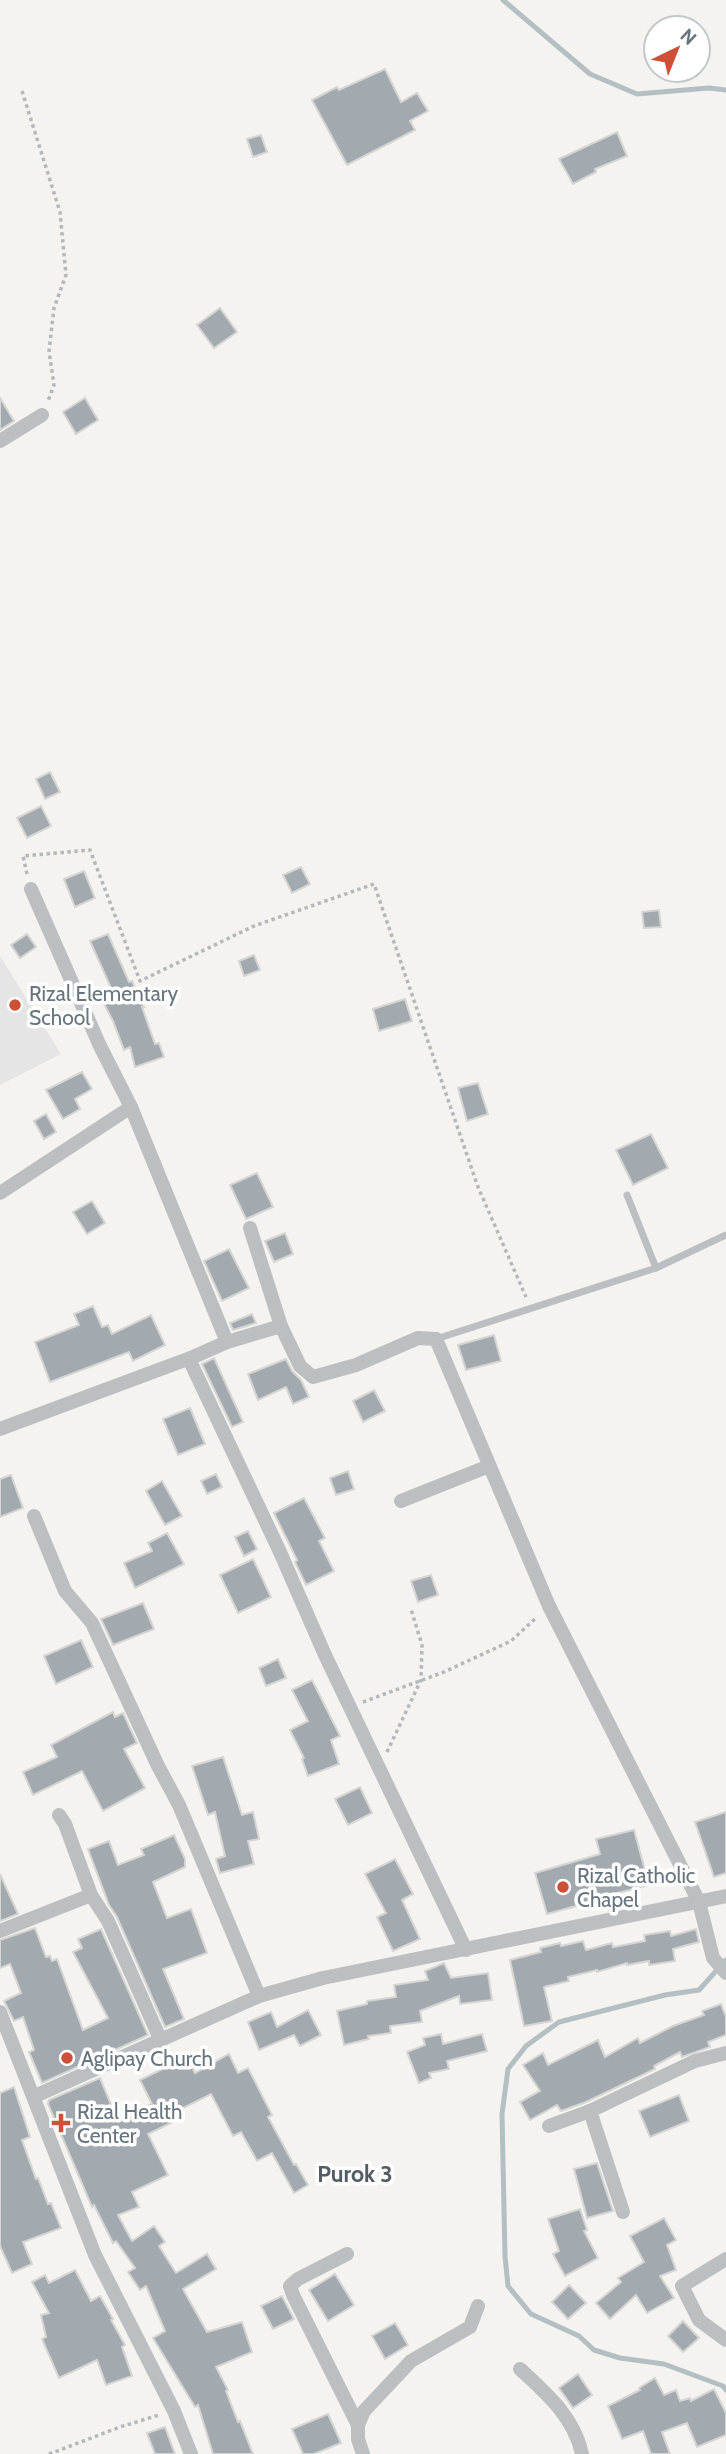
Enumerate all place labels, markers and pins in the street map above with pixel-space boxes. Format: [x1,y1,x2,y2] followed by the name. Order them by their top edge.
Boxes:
[29,981,178,1030] place label: Rizal Elementary School
[7,997,23,1013] marker: Rizal Elementary School
[577,1863,695,1912] place label: Rizal Catholic Chapel
[555,1879,571,1895] marker: Rizal Catholic Chapel
[81,2046,213,2071] place label: Aglipay Church
[59,2050,75,2066] marker: Aglipay Church
[77,2099,182,2148] place label: Rizal Health Center
[51,2113,71,2133] marker: Rizal Health Center

